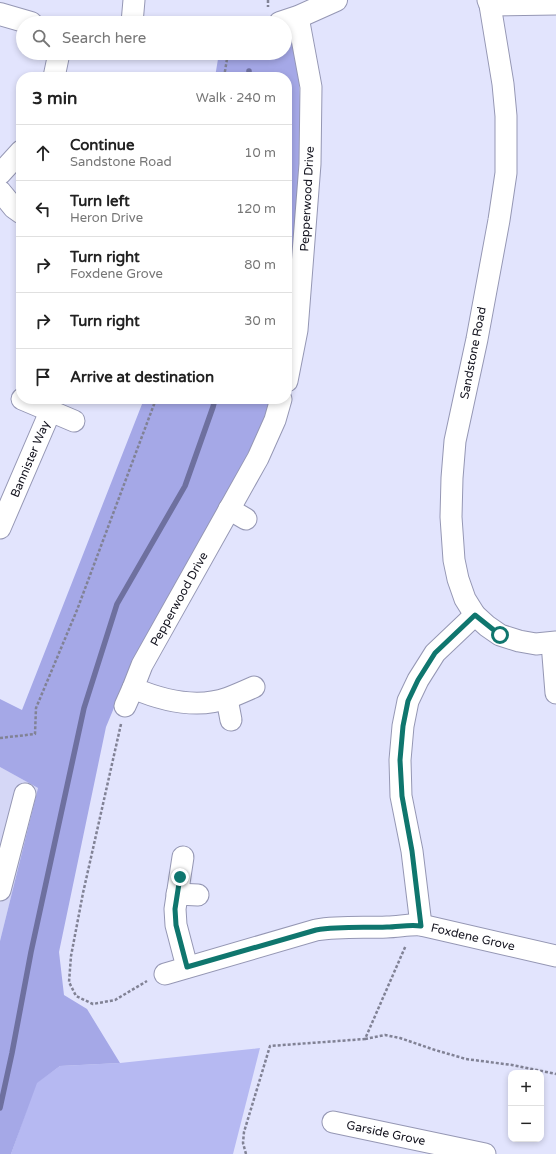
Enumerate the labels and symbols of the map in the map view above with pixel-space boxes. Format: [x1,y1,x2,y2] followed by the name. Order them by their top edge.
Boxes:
[297,146,317,252] street label: Pepperwood Drive
[457,306,489,400] street label: Sandstone Road
[8,418,53,500] street label: Bannister Way
[147,549,211,649] street label: Pepperwood Drive
[491,626,509,644] route start
[171,868,189,886] route end
[430,921,517,953] street label: Foxdene Grove
[345,1118,427,1148] street label: Garside Grove

